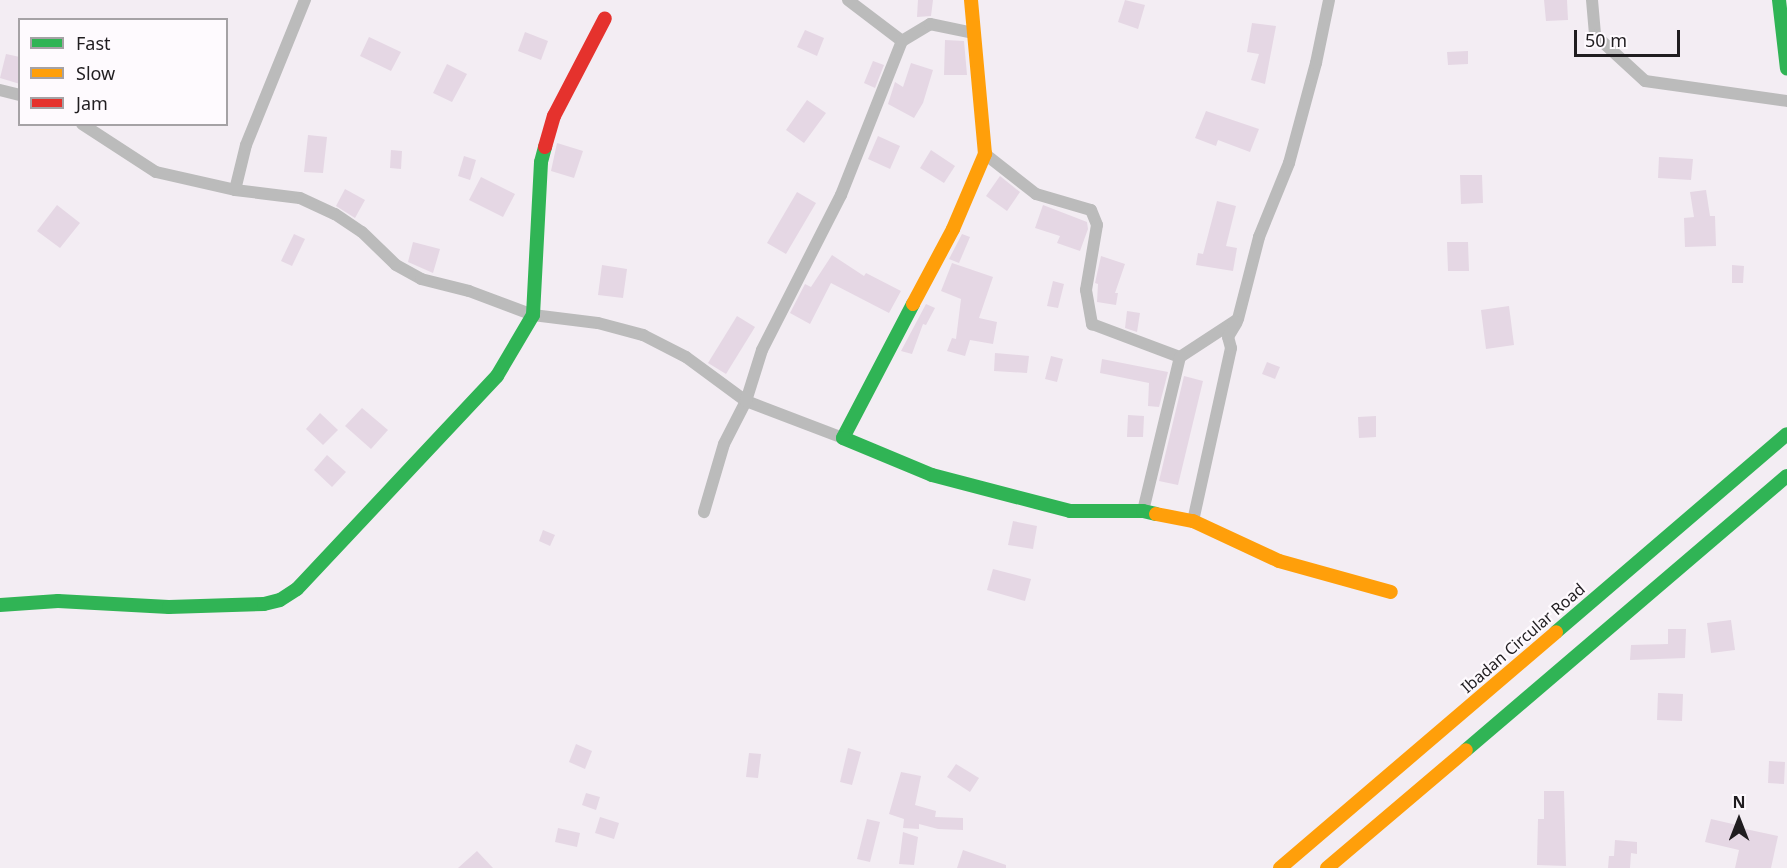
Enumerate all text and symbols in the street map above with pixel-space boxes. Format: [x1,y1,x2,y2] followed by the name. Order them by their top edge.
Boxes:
[18,18,228,126] legend
[1577,18,1684,56] scale bar
[1585,28,1627,52] text: 50 m
[76,31,111,55] text: Fast
[76,61,115,85] text: Slow
[76,91,108,115] text: Jam
[1457,579,1589,697] street label: Ibadan Circular Road
[1709,790,1769,850] north arrow
[1732,791,1746,813] text: N

